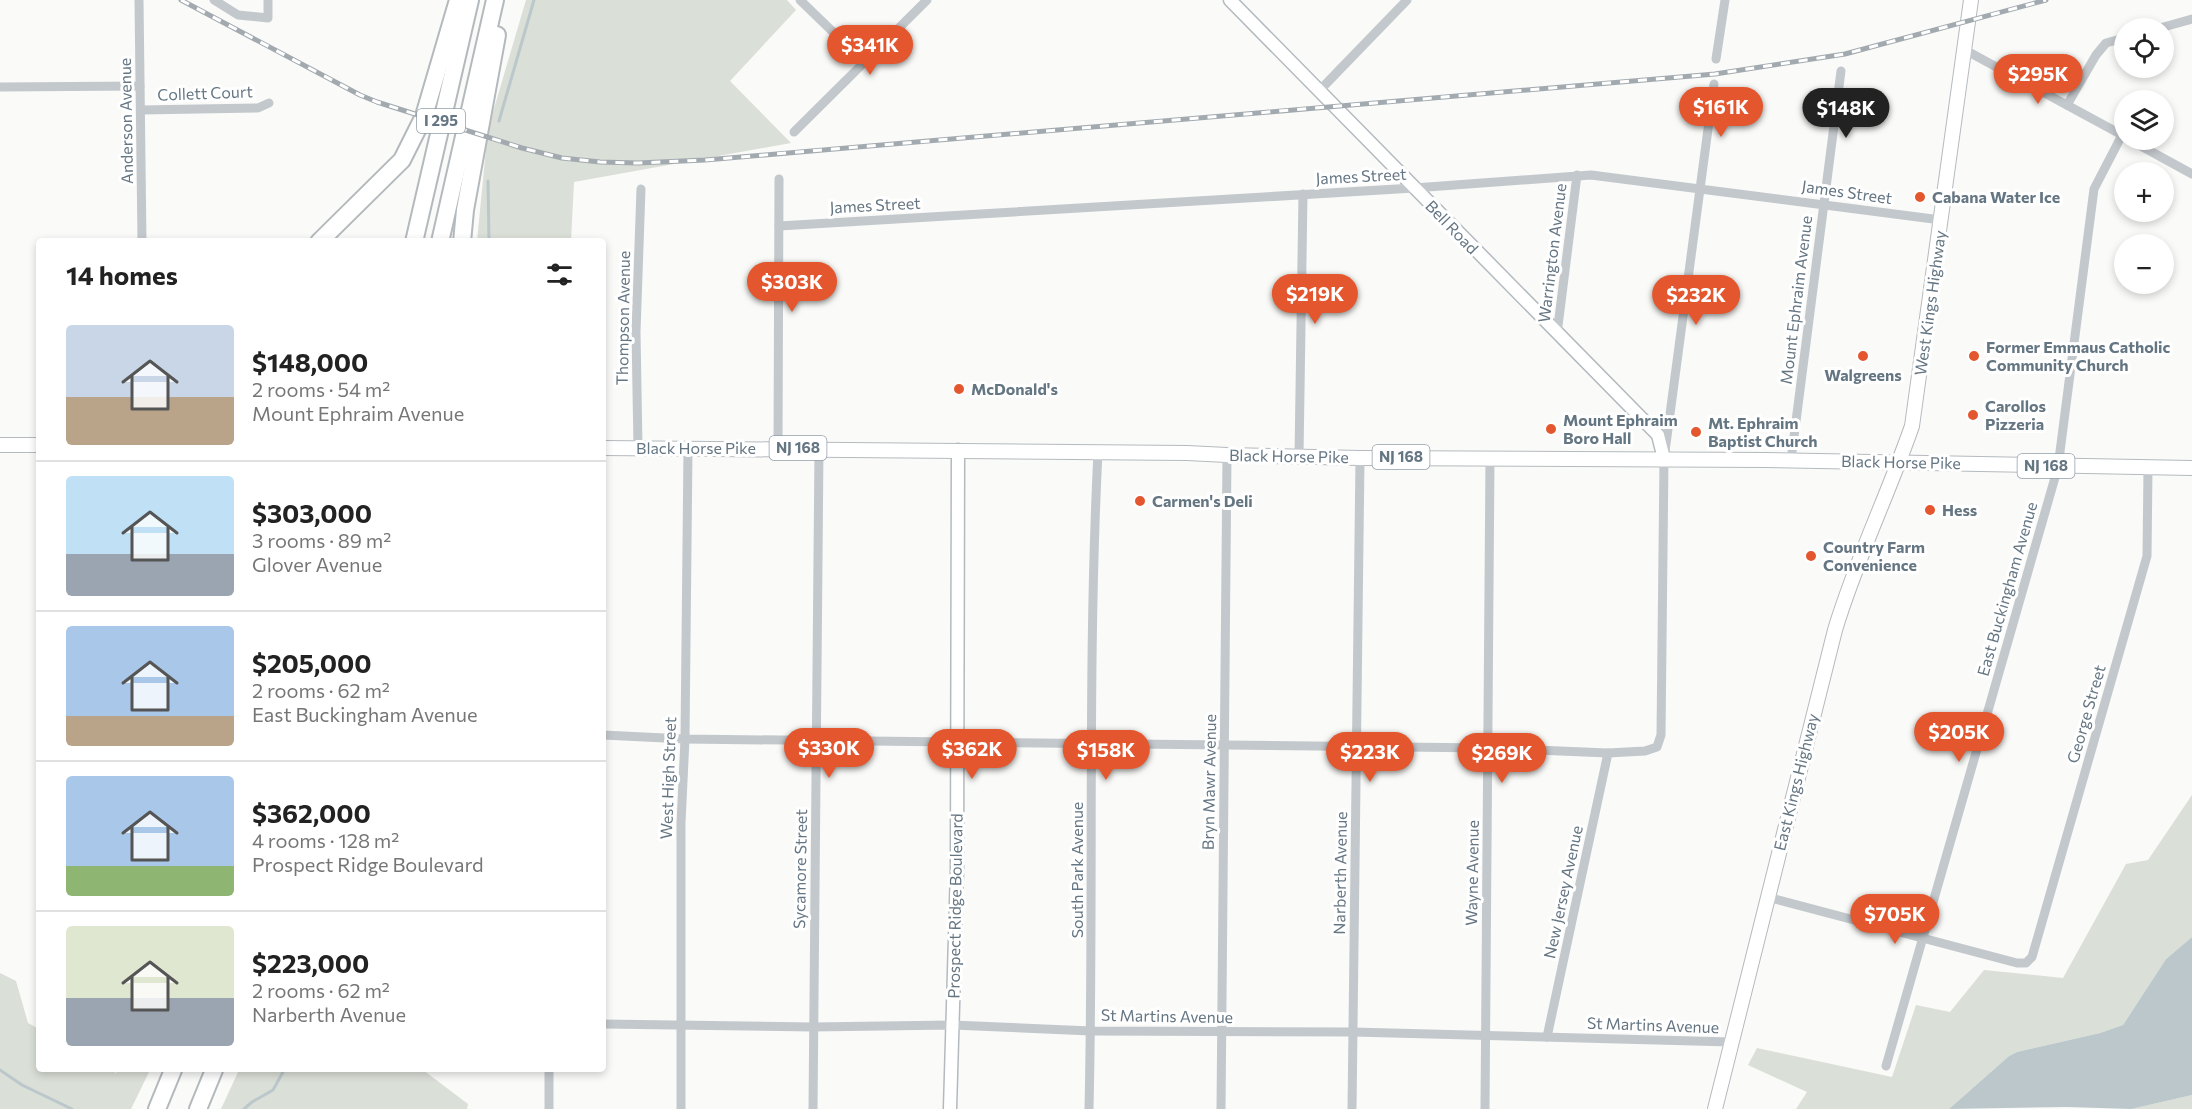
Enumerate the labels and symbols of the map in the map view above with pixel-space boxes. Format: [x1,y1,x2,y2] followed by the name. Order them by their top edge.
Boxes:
[828,25,912,76] pin: $341K
[1996,54,2080,105] pin: $295K
[115,58,136,184] street label: Anderson Avenue
[157,81,253,104] street label: Collett Court
[1679,87,1763,138] pin: $161K
[1804,88,1888,139] pin: $148K
[417,109,465,133] road number: I 295
[1315,164,1407,187] street label: James Street
[1801,176,1894,207] street label: James Street
[1534,182,1569,324] street label: Warrington Avenue
[1932,187,2060,206] place label: Cabana Water Ice
[1913,190,1927,204] marker: Cabana Water Ice
[829,193,921,216] street label: James Street
[1422,196,1483,257] street label: Bell Road
[1776,215,1815,385] street label: Mount Ephraim Avenue
[1910,229,1949,377] street label: West Kings Highway
[612,251,633,385] street label: Thompson Avenue
[750,262,834,313] pin: $303K
[1273,274,1357,325] pin: $219K
[1654,275,1738,326] pin: $232K
[1986,337,2171,374] place label: Former Emmaus Catholic Community Church
[1856,349,1870,363] marker: Walgreens
[1967,349,1981,363] marker: Former Emmaus Catholic Community Church
[1824,365,1902,384] place label: Walgreens
[971,379,1058,398] place label: McDonald's
[952,382,966,396] marker: McDonald's
[1985,396,2046,433] place label: Carollos Pizzeria
[1966,408,1980,422] marker: Carollos Pizzeria
[1563,410,1678,447] place label: Mount Ephraim Boro Hall
[1708,413,1818,450] place label: Mt. Ephraim Baptist Church
[1544,422,1558,436] marker: Mount Ephraim Boro Hall
[1689,425,1703,439] marker: Mt. Ephraim Baptist Church
[770,436,826,460] road number: NJ 168
[636,438,756,457] street label: Black Horse Pike
[1229,445,1349,466] street label: Black Horse Pike
[1372,445,1430,469] road number: NJ 168
[1841,451,1961,472] street label: Black Horse Pike
[2018,454,2074,478] road number: NJ 168
[1152,491,1253,510] place label: Carmen's Deli
[1133,494,1147,508] marker: Carmen's Deli
[1942,500,1977,519] place label: Hess
[1973,500,2041,678] street label: East Buckingham Avenue
[1923,503,1937,517] marker: Hess
[1823,537,1925,574] place label: Country Farm Convenience
[1804,549,1818,563] marker: Country Farm Convenience
[2062,662,2109,765] street label: George Street
[1769,711,1822,852] street label: East Kings Highway
[1917,712,2001,763] pin: $205K
[1198,714,1219,850] street label: Bryn Mawr Avenue
[656,716,679,840] street label: West High Street
[787,728,871,779] pin: $330K
[930,729,1014,780] pin: $362K
[1064,730,1148,781] pin: $158K
[1328,732,1412,783] pin: $223K
[1460,733,1544,784] pin: $269K
[1067,802,1086,938] street label: South Park Avenue
[789,809,810,929] street label: Sycamore Street
[1329,811,1350,935] street label: Narberth Avenue
[943,813,966,999] street label: Prospect Ridge Boulevard
[1461,820,1482,926] street label: Wayne Avenue
[1539,824,1586,960] street label: New Jersey Avenue
[1853,894,1937,945] pin: $705K
[1101,1005,1233,1026] street label: St Martins Avenue
[1587,1013,1719,1036] street label: St Martins Avenue

